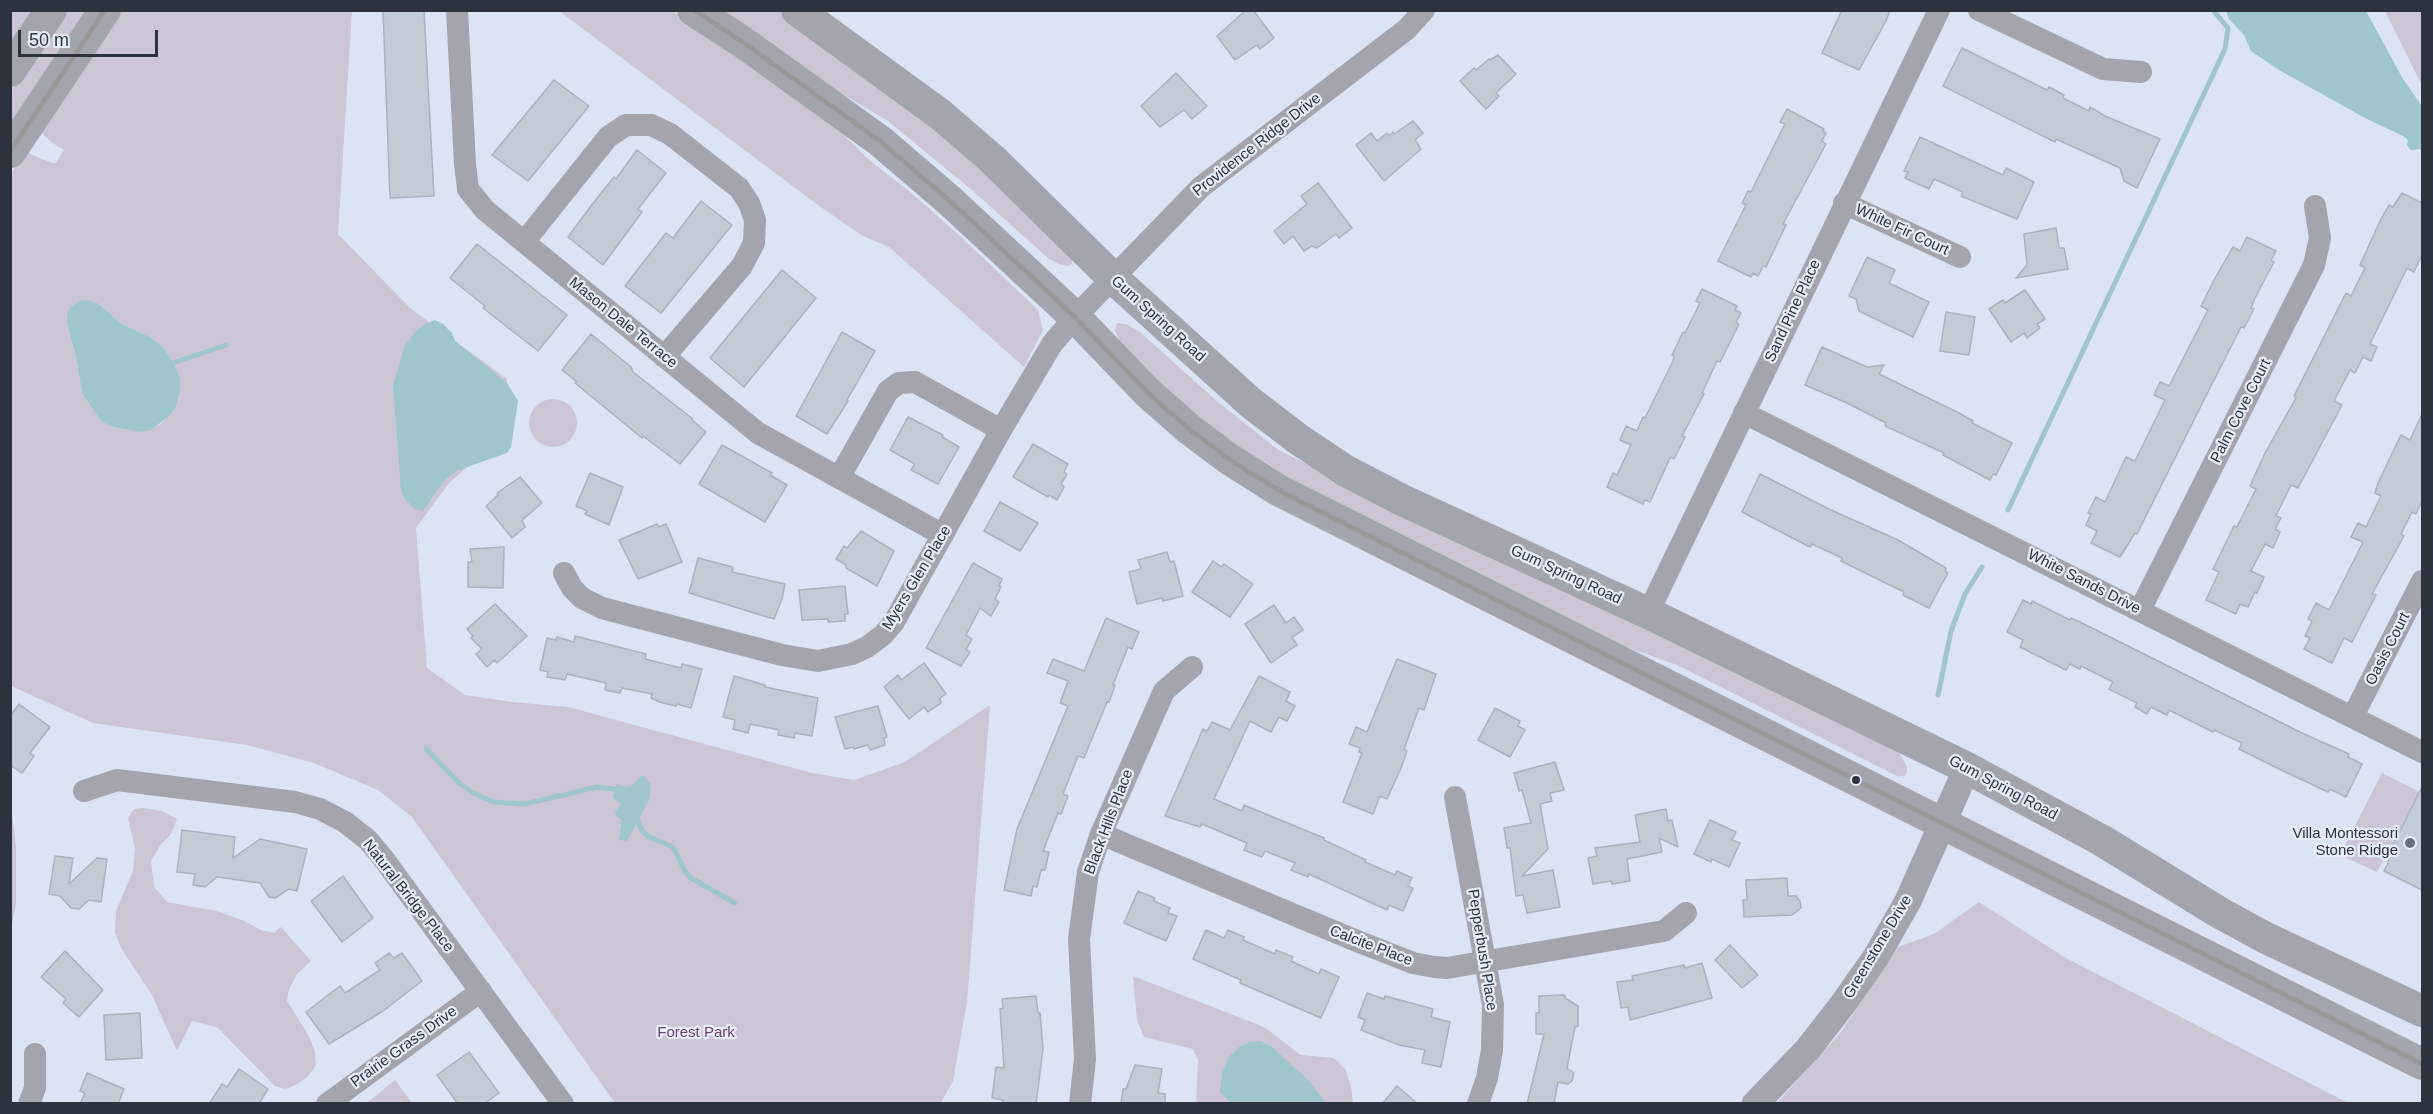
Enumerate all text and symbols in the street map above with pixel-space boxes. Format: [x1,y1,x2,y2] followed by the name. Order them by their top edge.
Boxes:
[21,18,160,56] scale bar
[29,30,69,50] text: 50 m
[1189,89,1325,201] street label: Providence Ridge Drive
[1852,201,1952,259] street label: White Fir Court
[1761,257,1825,365] street label: Sand Pine Place
[1107,272,1209,366] street label: Gum Spring Road
[565,274,681,372] street label: Mason Dale Terrace
[2207,356,2275,466] street label: Palm Cove Court
[879,523,955,633] street label: Myers Glen Place
[1508,541,1624,609] street label: Gum Spring Road
[2025,546,2143,618] street label: White Sands Drive
[2362,610,2414,688] street label: Oasis Court
[1946,752,2060,824] street label: Gum Spring Road
[1081,767,1137,877] street label: Black Hills Place
[1850,774,1862,786] unlabelled marker
[2292,825,2398,860] place label: Villa Montessori Stone Ridge
[359,836,457,956] street label: Natural Bridge Place
[2403,836,2417,850] marker: Villa Montessori Stone Ridge
[1464,888,1500,1012] street label: Pepperbush Place
[1840,892,1916,1002] street label: Greenstone Drive
[1327,922,1415,970] street label: Calcite Place
[347,1002,461,1092] street label: Prairie Grass Drive
[657,1024,735,1042] park label: Forest Park

